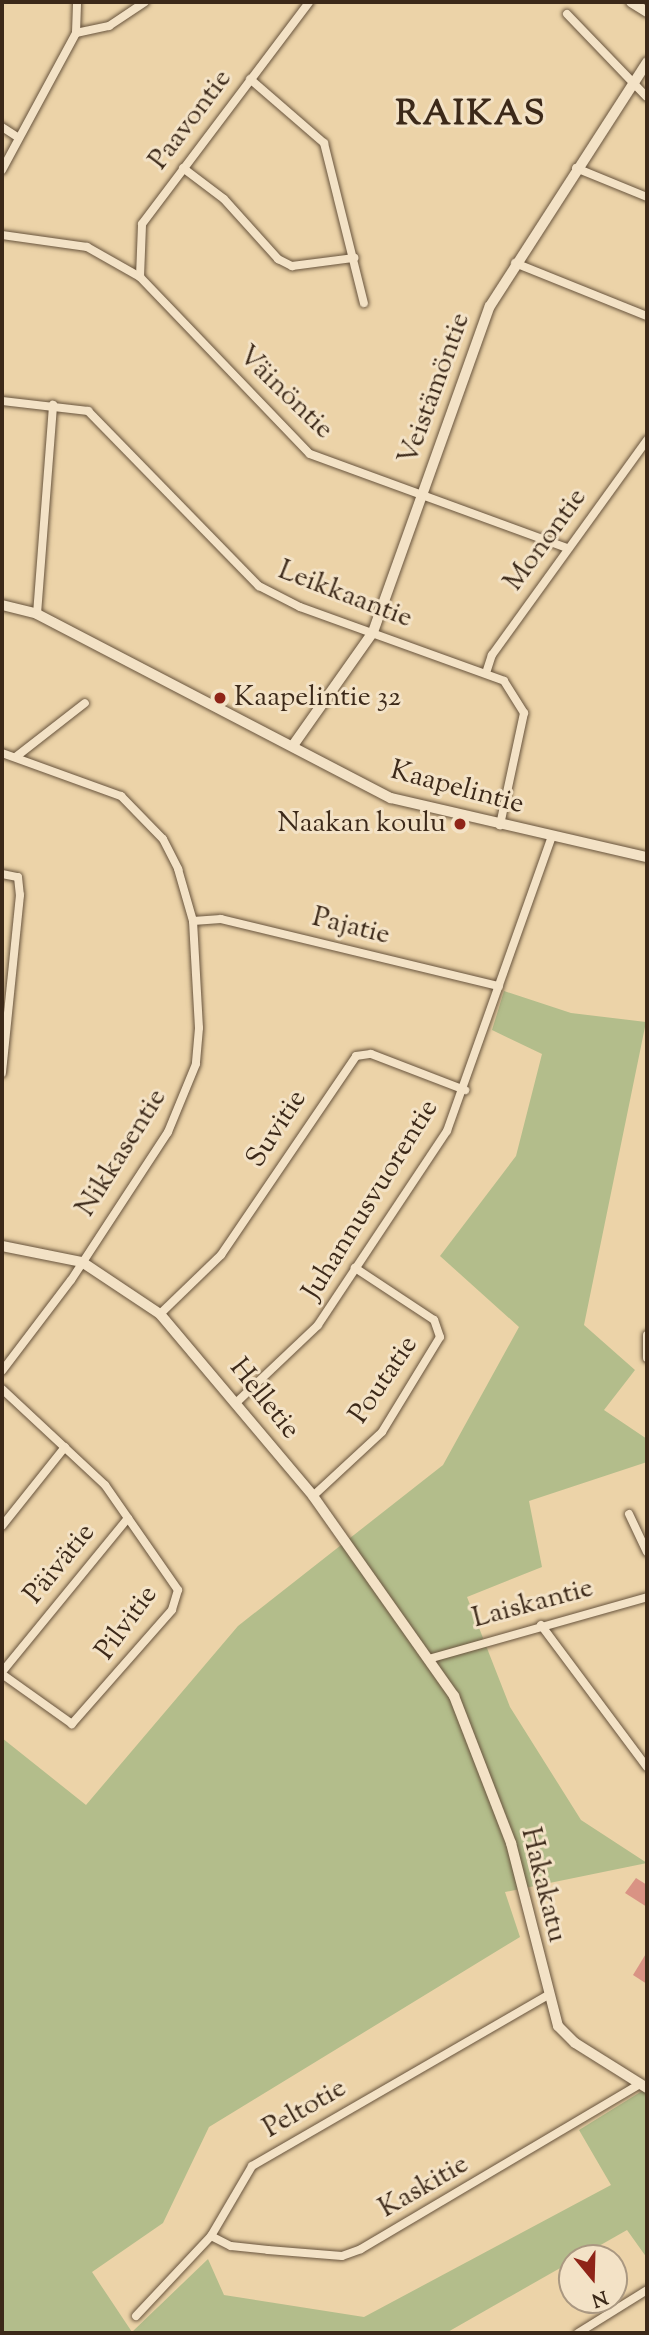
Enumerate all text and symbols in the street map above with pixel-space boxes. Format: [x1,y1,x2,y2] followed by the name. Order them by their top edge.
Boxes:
[142,63,240,177] street label: Paavontie
[396,95,546,137] district label: RAIKAS
[392,308,478,470] street label: Veistämöntie
[230,339,340,447] street label: Väinöntie
[497,482,595,598] street label: Monontie
[273,554,417,636] street label: Leikkaantie
[234,681,401,715] place label: Kaapelintie 32
[212,690,228,706] marker: Kaapelintie 32
[387,754,527,822] street label: Kaapelintie
[277,807,446,841] place label: Naakan koulu
[452,816,468,832] marker: Naakan koulu
[309,901,393,953] street label: Pajatie
[70,1083,174,1223] street label: Nikkasentie
[240,1084,314,1174] street label: Suvitie
[296,1094,446,1306] street label: Juhannusvuorentie
[342,1330,426,1430] street label: Poutatie
[221,1352,307,1446] street label: Helletie
[17,1517,103,1611] street label: Päivätie
[469,1572,597,1636] street label: Laiskantie
[89,1579,165,1667] street label: Pilvitie
[513,1824,573,1946] street label: Hakakatu
[258,2072,352,2146] street label: Peltotie
[373,2148,475,2226] street label: Kaskitie
[558,2244,628,2314] north arrow
[588,2282,611,2313] text: N

